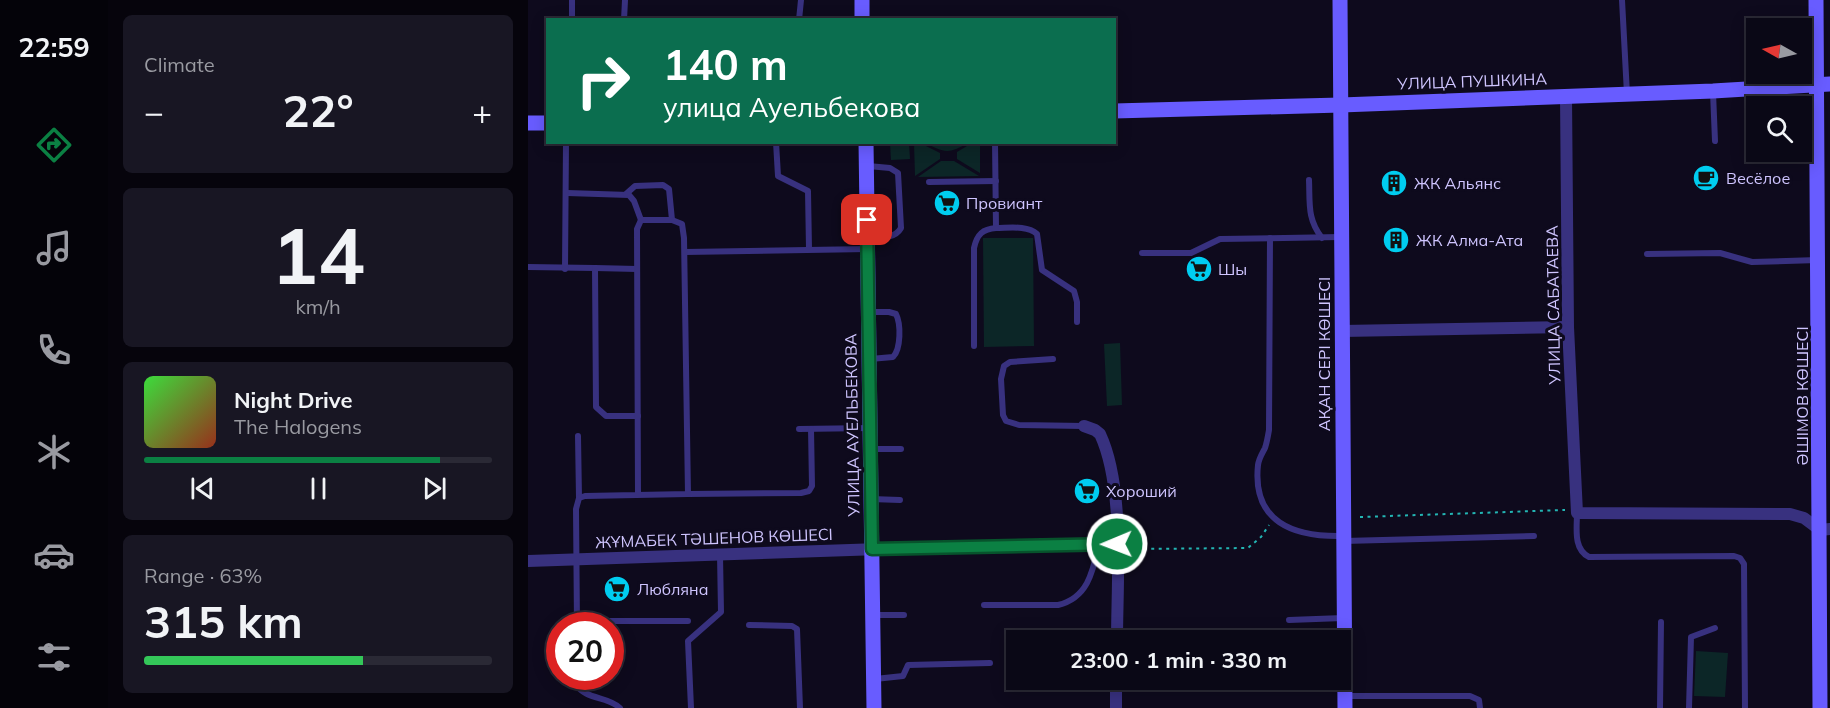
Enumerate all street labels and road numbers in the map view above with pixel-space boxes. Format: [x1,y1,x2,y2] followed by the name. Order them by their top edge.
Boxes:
[1396,68,1548,94] street label: УЛИЦА ПУШКИНА
[1542,225,1564,386] street label: УЛИЦА САБАТАЕВА
[1314,277,1334,431] street label: АҚАН СЕРІ КӨШЕСІ
[1792,326,1812,466] street label: ӘШІМОВ КӨШЕСІ
[840,333,864,518] street label: УЛИЦА АУЕЛЬБЕКОВА
[595,524,833,552] street label: ЖҰМАБЕК ТӘШЕНОВ КӨШЕСІ

